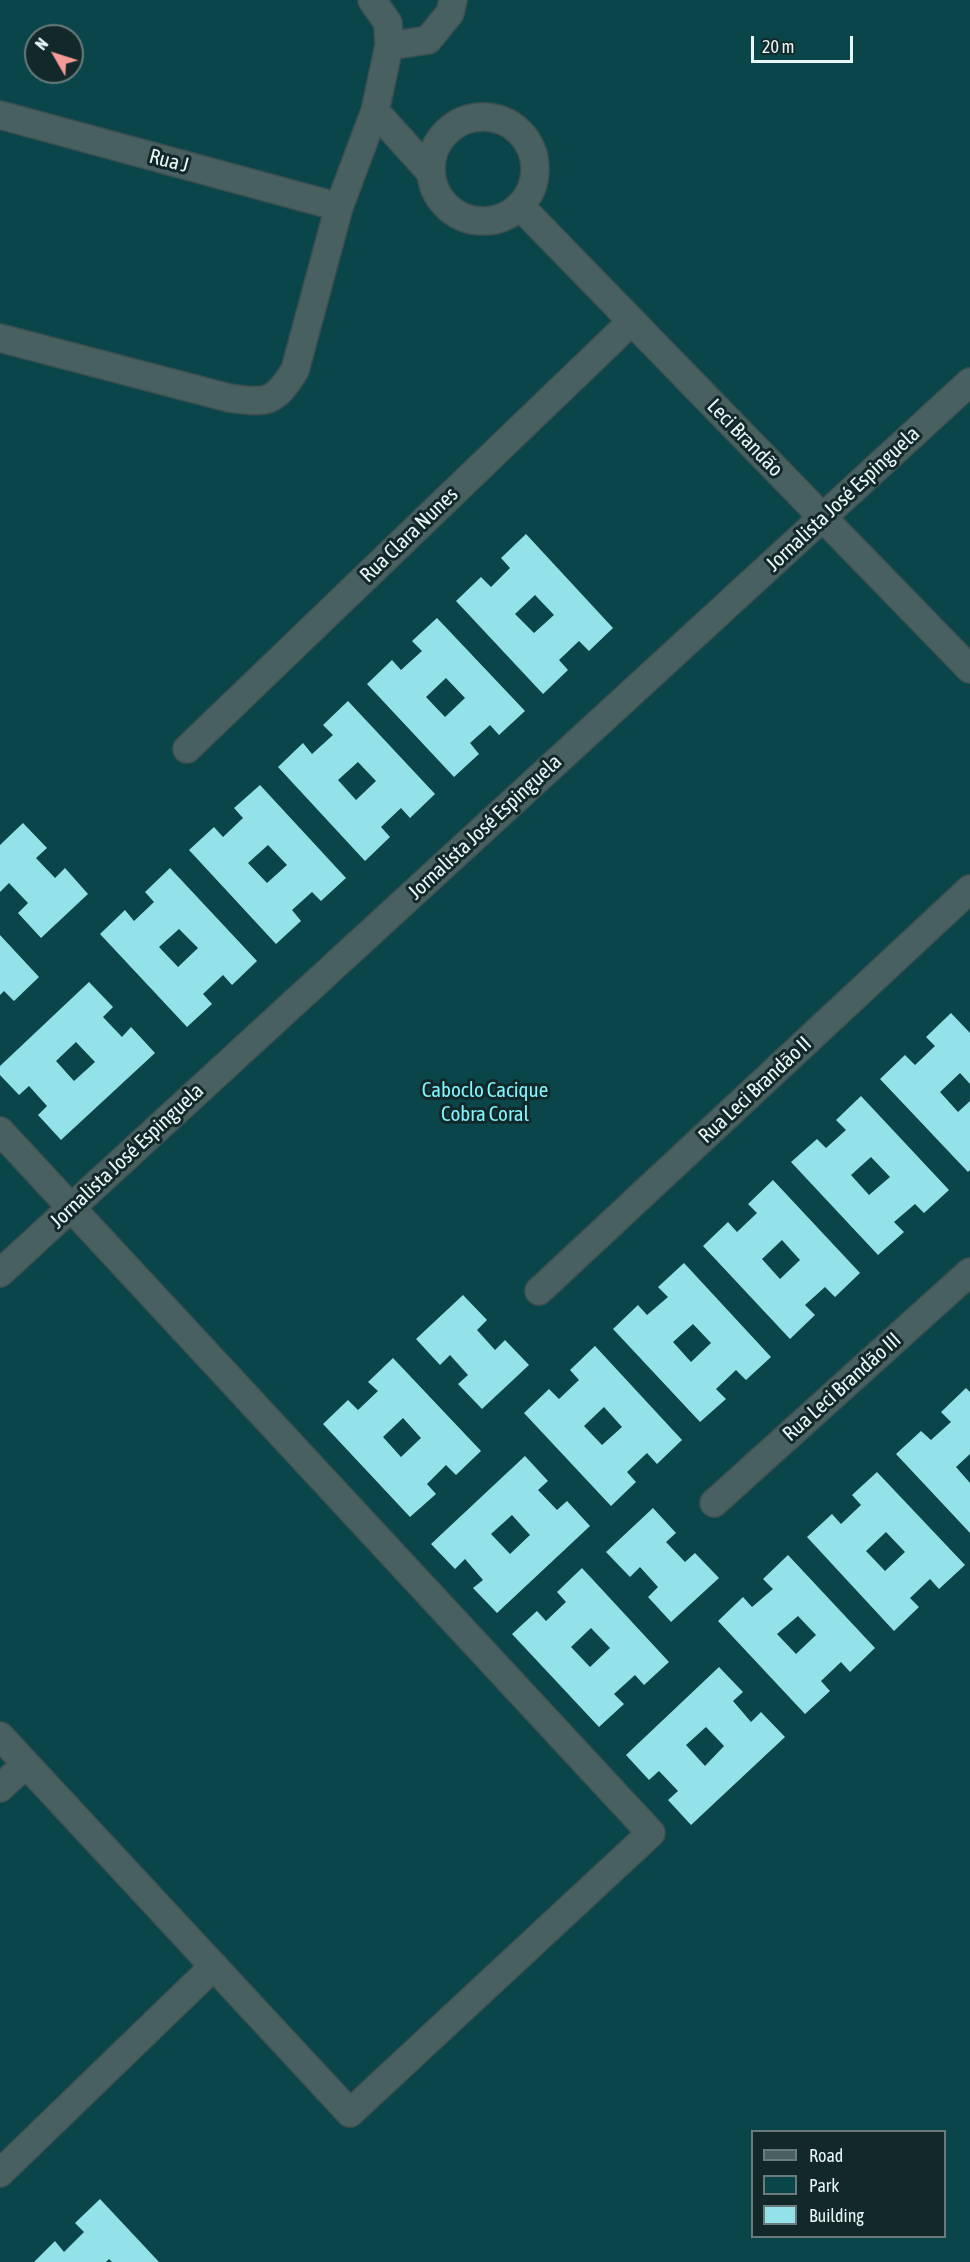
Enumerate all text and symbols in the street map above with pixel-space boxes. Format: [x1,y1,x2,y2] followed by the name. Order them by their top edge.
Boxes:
[24,24,84,84] north arrow
[754,24,856,62] scale bar
[32,35,52,53] text: N
[762,36,794,57] text: 20 m
[146,144,192,178] street label: Rua J
[702,394,788,482] street label: Leci Brandão
[761,421,925,577] street label: Jornalista José Espinguela
[355,482,463,588] street label: Rua Clara Nunes
[403,749,567,905] street label: Jornalista José Espinguela
[693,1031,817,1149] street label: Rua Leci Brandão II
[422,1077,548,1127] park label: Caboclo Cacique Cobra Coral
[45,1078,209,1234] street label: Jornalista José Espinguela
[778,1327,906,1447] street label: Rua Leci Brandão III
[751,2130,946,2238] legend
[809,2145,843,2166] text: Road
[809,2175,839,2196] text: Park
[809,2205,864,2226] text: Building

